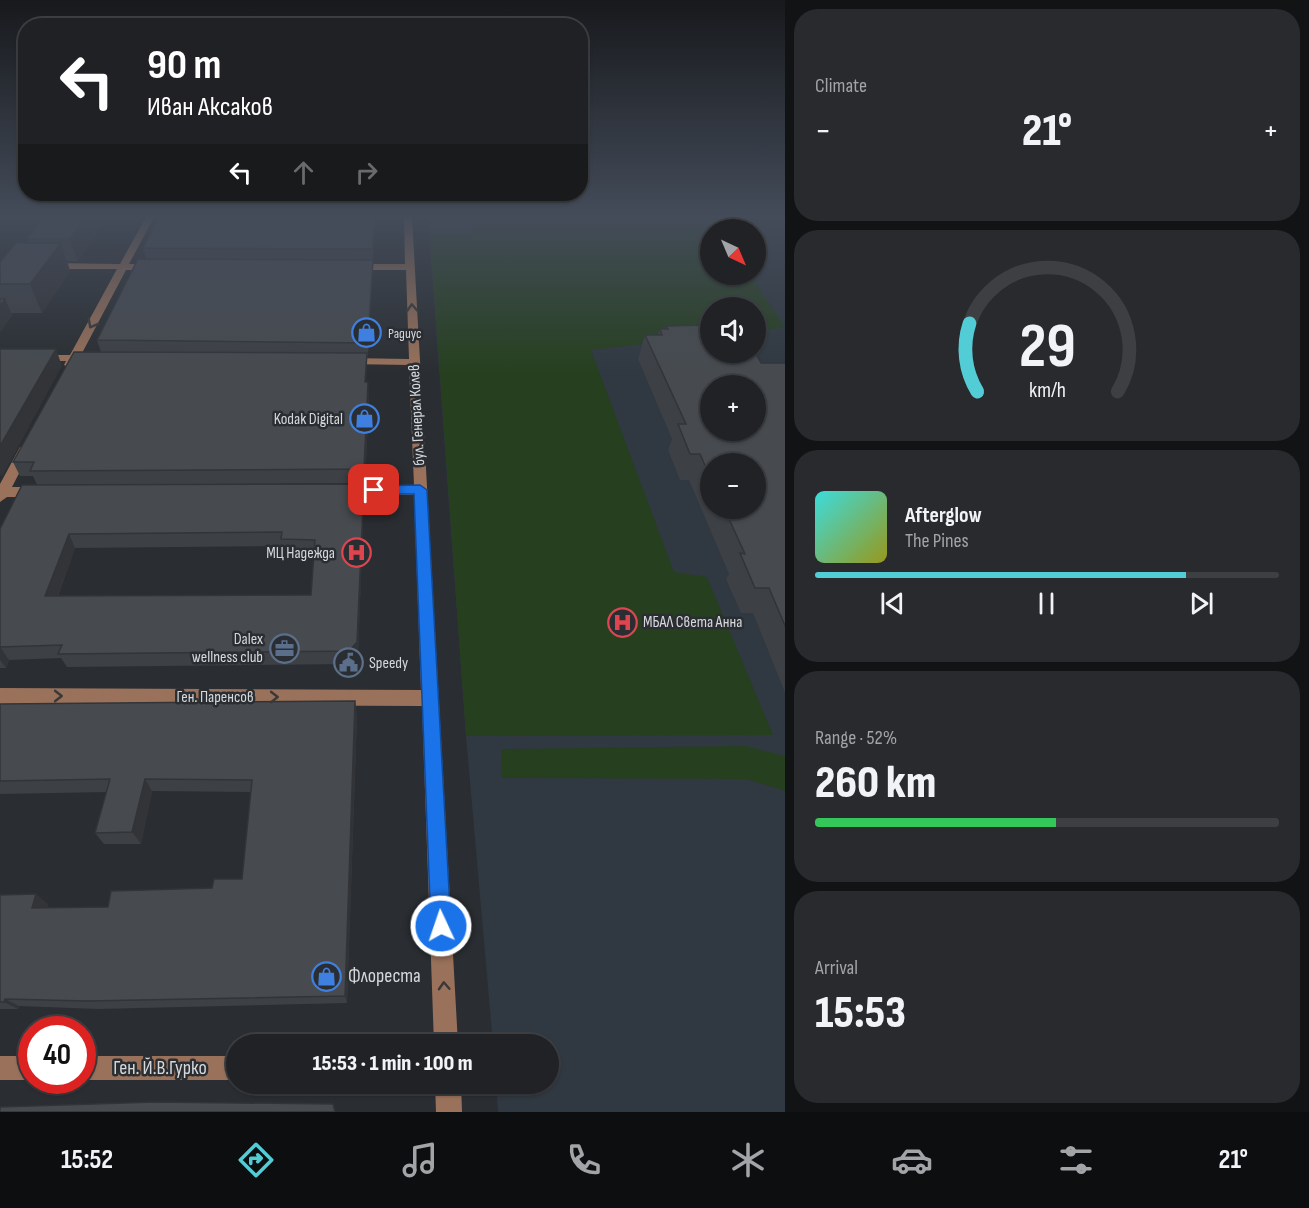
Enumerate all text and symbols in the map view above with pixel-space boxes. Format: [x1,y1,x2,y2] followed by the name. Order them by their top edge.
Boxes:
[147,40,221,91] text: 90 m
[48,42,126,120] icon: left
[815,74,867,98] text: Climate
[147,91,273,123] text: Иван Аксаков
[1022,104,1072,159] text: 21°
[815,111,831,151] text: −
[1263,111,1279,151] text: +
[224,156,257,189] icon: left
[287,156,320,189] icon: ahead
[350,156,383,189] icon: right
[700,219,766,285] north arrow
[700,219,766,519] map controls
[700,297,766,363] button: sound
[405,304,418,313] one-way arrow
[1019,311,1075,386] text: 29
[351,317,383,349] shop icon: Радиус
[88,318,99,328] one-way arrow
[388,325,422,342] place label: Радиус
[405,364,429,466] street label: бул. Генерал Колев
[700,375,766,441] button: +
[1028,379,1066,404] text: km/h
[348,403,380,435] shop icon: Kodak Digital
[274,410,343,429] place label: Kodak Digital
[700,453,766,519] button: −
[348,464,399,515] pin
[357,473,390,506] icon: arrive
[905,502,982,529] text: Afterglow
[905,529,969,553] text: The Pines
[340,537,372,569] hospital icon: МЦ Надежда
[266,544,335,563] place label: МЦ Надежда
[876,587,909,620] icon: previous
[1030,587,1063,620] icon: pause
[1185,587,1218,620] icon: next
[606,606,638,638] hospital icon: МБАЛ Света Анна
[643,613,742,632] place label: МБАЛ Света Анна
[192,630,263,667] place label: Dalex wellness club
[268,632,300,664] office icon: Dalex wellness club
[332,647,364,679] public building icon: Speedy
[369,654,408,673] place label: Speedy
[176,688,254,707] street label: Ген. Паренсов
[54,690,63,702] one-way arrow
[270,691,279,703] one-way arrow
[815,726,897,750] text: Range · 52%
[815,756,936,811] text: 260 km
[409,894,473,958] position arrow
[815,956,858,980] text: Arrival
[311,960,343,992] shop icon: Флореста
[348,964,421,988] place label: Флореста
[437,981,450,990] one-way arrow
[815,986,906,1041] text: 15:53
[18,1016,96,1094] speed limit sign: 40
[313,1050,472,1077] text: 15:53 · 1 min · 100 m
[113,1056,207,1080] street label: Ген. Й.В.Гурко
[235,1139,277,1181] icon: directions
[399,1139,441,1181] icon: music
[563,1139,605,1181] icon: phone
[727,1139,769,1181] icon: climate
[891,1139,933,1181] icon: car
[1055,1139,1097,1181] icon: filters
[61,1144,113,1176] text: 15:52
[1219,1144,1248,1176] text: 21°

